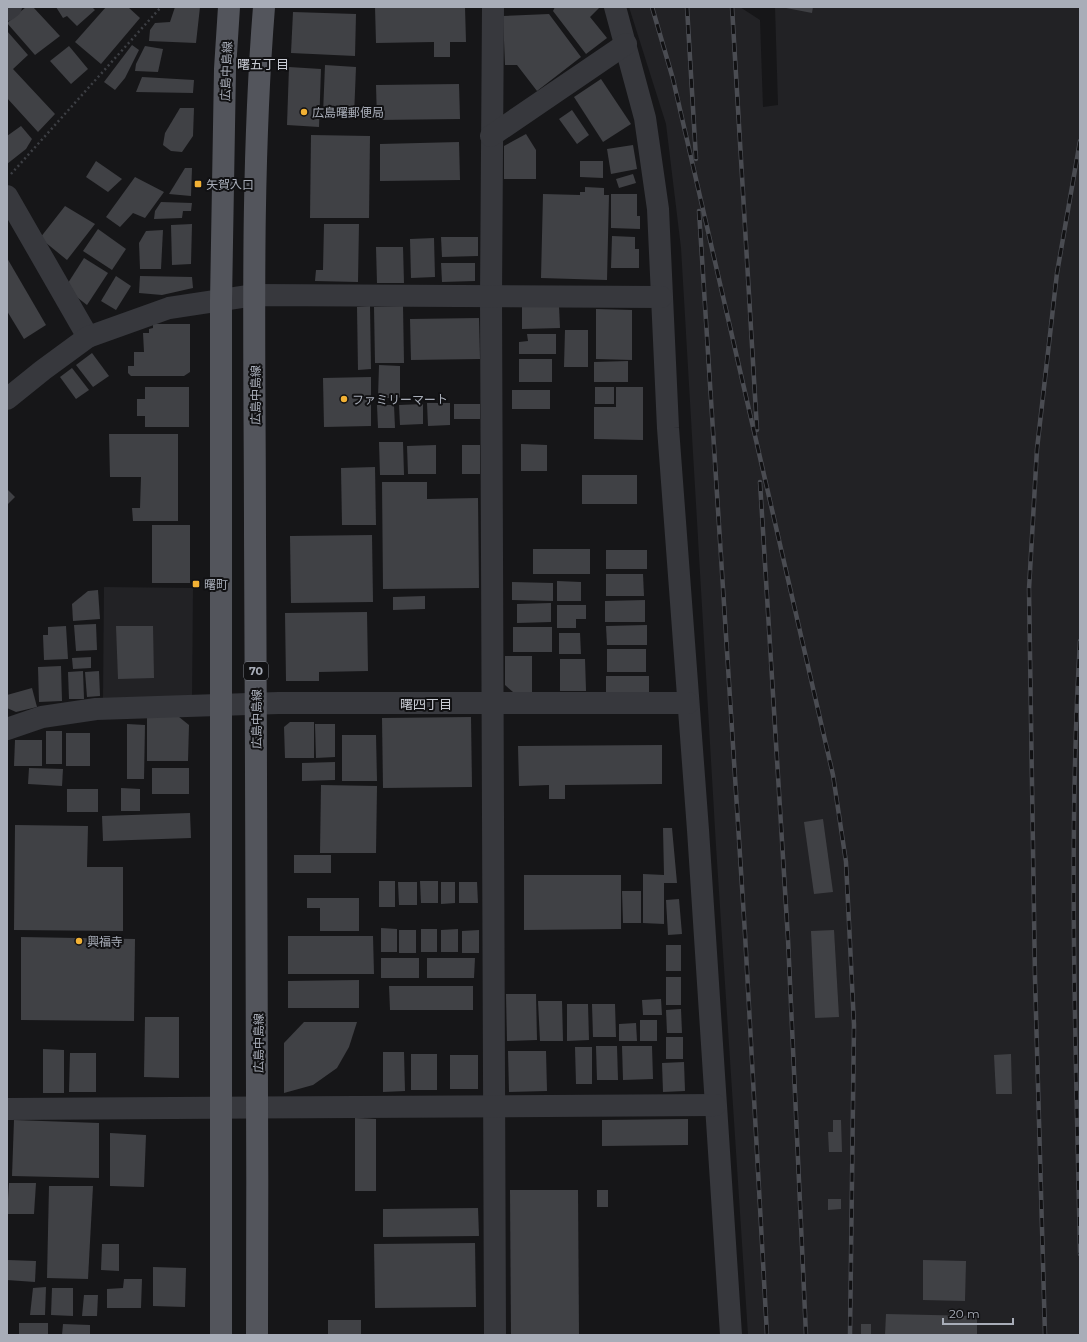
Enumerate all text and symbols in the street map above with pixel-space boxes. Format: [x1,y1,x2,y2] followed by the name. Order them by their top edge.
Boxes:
[217,41,235,101] street label: 広島中島線
[237,56,289,72] district label: 曙五丁目
[312,105,384,120] place label: 広島曙郵便局
[299,107,309,117] marker: 広島曙郵便局
[206,177,254,192] place label: 矢賀入口
[193,179,203,189] marker: 矢賀入口
[248,365,263,425] street label: 広島中島線
[352,392,448,407] place label: ファミリーマート
[339,394,349,404] marker: ファミリーマート
[204,577,228,592] place label: 曙町
[191,579,201,589] marker: 曙町
[244,662,268,680] road number: 70
[249,689,264,749] street label: 広島中島線
[400,696,452,712] district label: 曙四丁目
[87,934,123,949] place label: 興福寺
[74,936,84,946] marker: 興福寺
[251,1013,266,1073] street label: 広島中島線
[943,1300,1013,1326] scale bar
[949,1306,980,1321] text: 20 m

